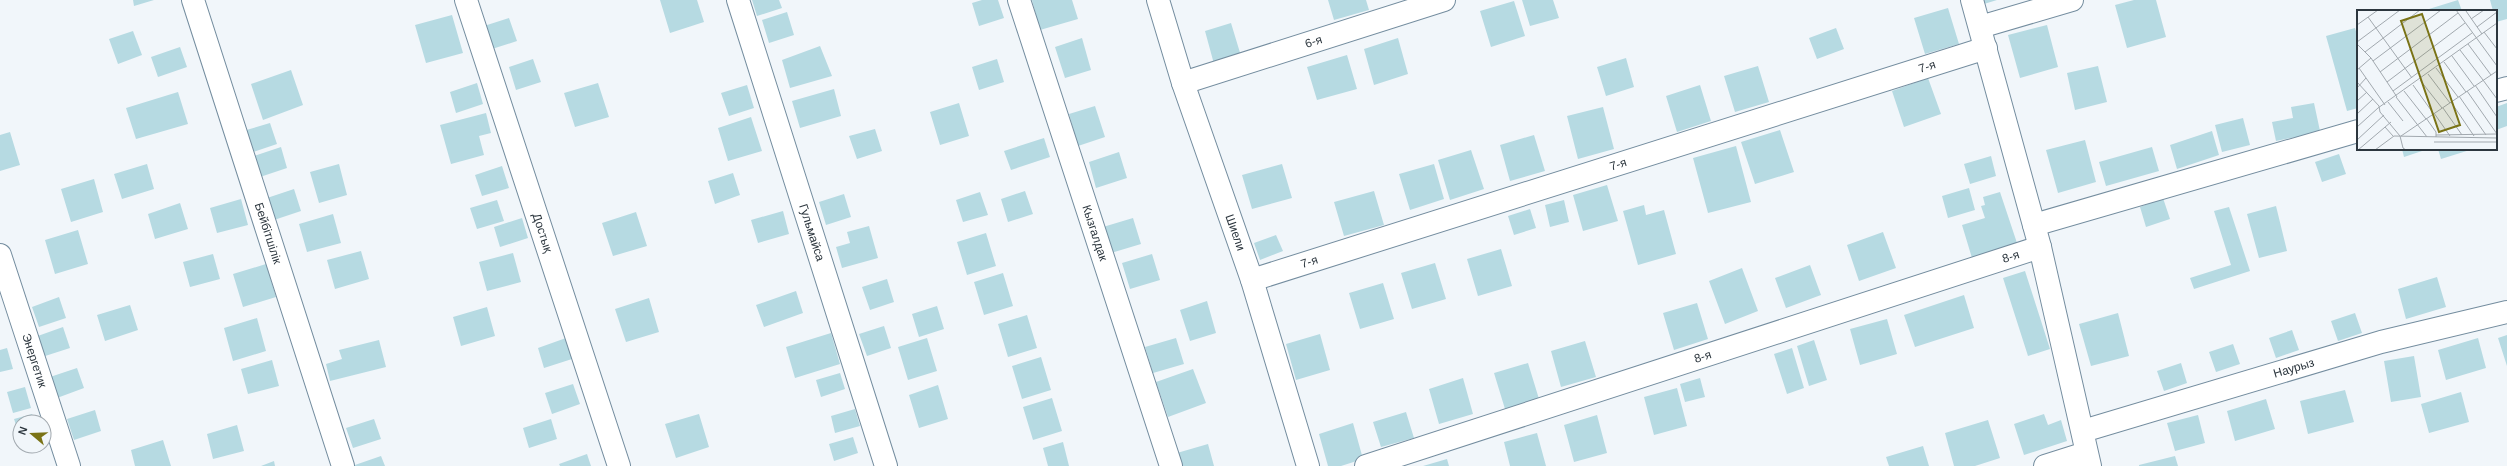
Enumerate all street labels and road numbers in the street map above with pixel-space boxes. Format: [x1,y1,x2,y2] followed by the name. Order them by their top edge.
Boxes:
[1303,32,1324,51] street label: 6-я
[1917,57,1937,76] street label: 7-я
[1608,155,1628,174] street label: 7-я
[252,201,285,266] street label: Бейбітшілік
[796,202,828,263] street label: Гульмайса
[1079,203,1111,263] street label: Кызгалдак
[529,211,556,255] street label: Достық
[1222,212,1248,253] street label: Шиели
[2000,247,2021,266] street label: 8-я
[1299,253,1320,271] street label: 7-я
[19,331,50,390] street label: Энергетик
[1692,347,1713,366] street label: 8-я
[2272,355,2316,381] street label: Наурыз

